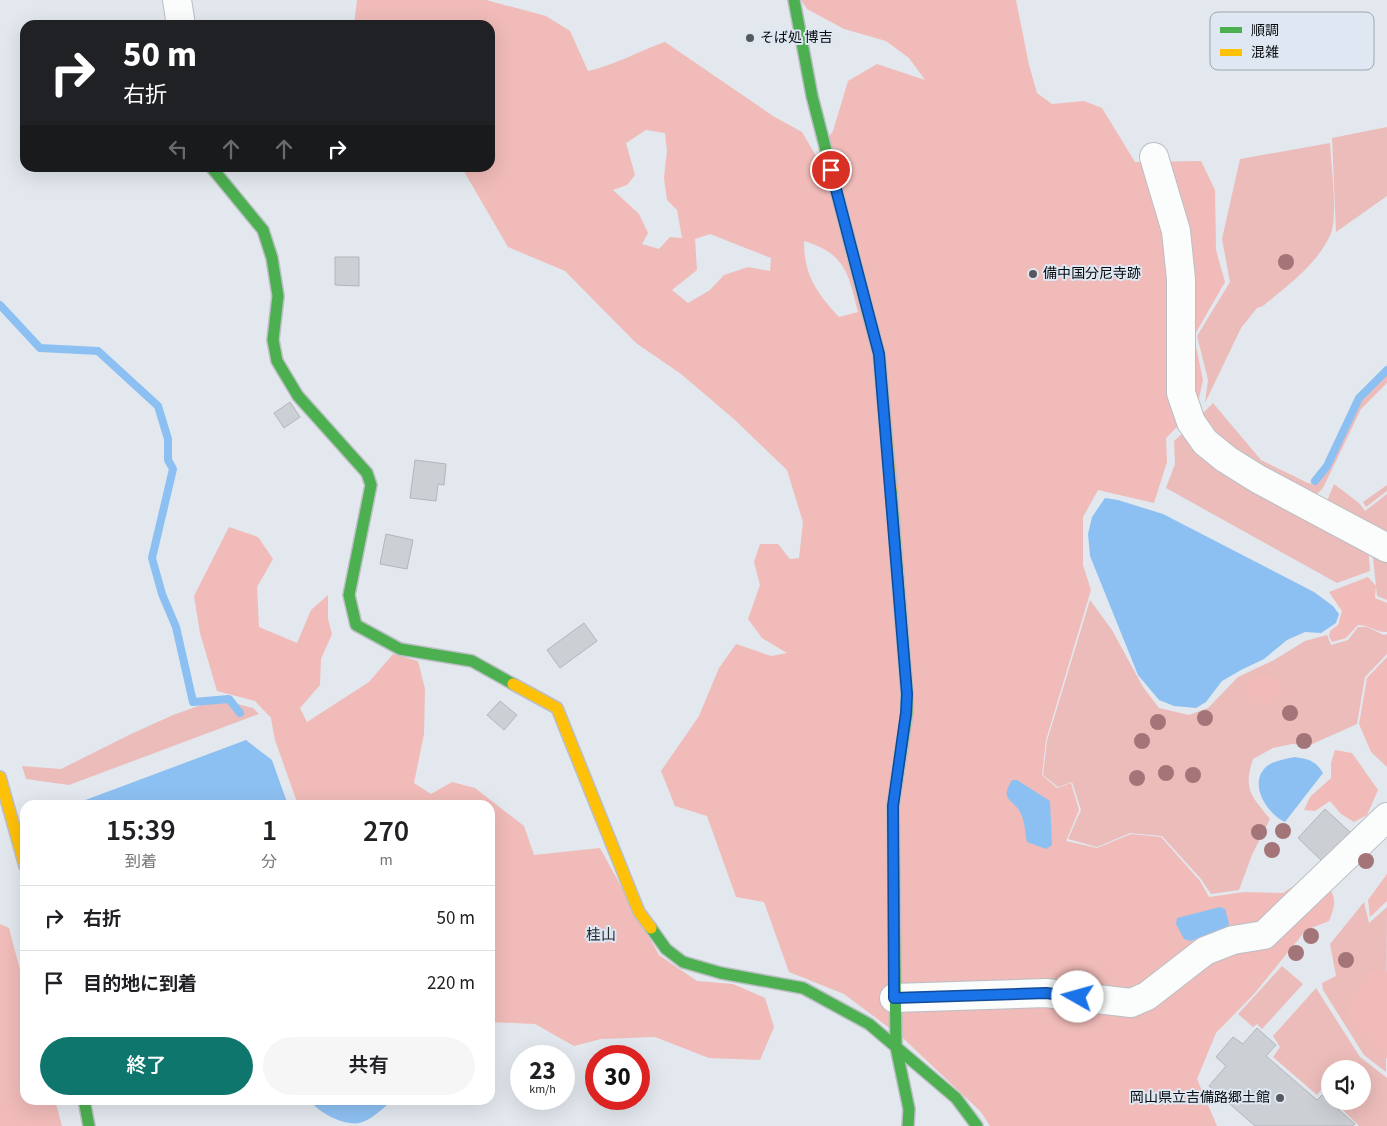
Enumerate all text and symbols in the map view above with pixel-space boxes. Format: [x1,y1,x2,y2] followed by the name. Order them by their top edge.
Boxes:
[1210,12,1374,70] legend
[1251,21,1279,41] text: 順調
[760,28,833,48] place label: そば処 博吉
[123,30,197,80] text: 50 m
[744,32,756,44] marker: そば処 博吉
[40,40,105,105] icon: right
[1251,43,1279,63] text: 混雑
[123,79,167,111] text: 右折
[164,135,192,163] icon: left
[217,135,245,163] icon: ahead
[270,135,298,163] icon: ahead
[323,135,351,163] icon: right
[810,149,852,191] pin
[817,156,845,184] icon: arrive
[1043,264,1141,284] place label: 備中国分尼寺跡
[1027,268,1039,280] marker: 備中国分尼寺跡
[106,809,176,852] text: 15:39
[262,809,277,852] text: 1
[363,810,409,853] text: 270
[380,849,393,871] text: m
[125,851,157,873] text: 到着
[261,851,277,873] text: 分
[40,904,68,932] icon: right
[437,905,475,932] text: 50 m
[83,906,121,933] text: 右折
[586,925,616,946] district label: 桂山
[40,969,68,997] icon: arrive
[427,970,475,997] text: 220 m
[1051,970,1103,1022] position arrow
[83,971,197,998] text: 目的地に到着
[40,1037,253,1095] button: 終了
[263,1037,475,1095] button: 共有
[585,1045,650,1110] speed limit sign: 30
[529,1053,556,1089] text: 23
[1321,1060,1371,1110] map controls
[1321,1060,1371,1110] button: sound
[529,1081,556,1098] text: km/h
[1130,1088,1270,1108] place label: 岡山県立吉備路郷土館
[1274,1092,1286,1104] marker: 岡山県立吉備路郷土館

